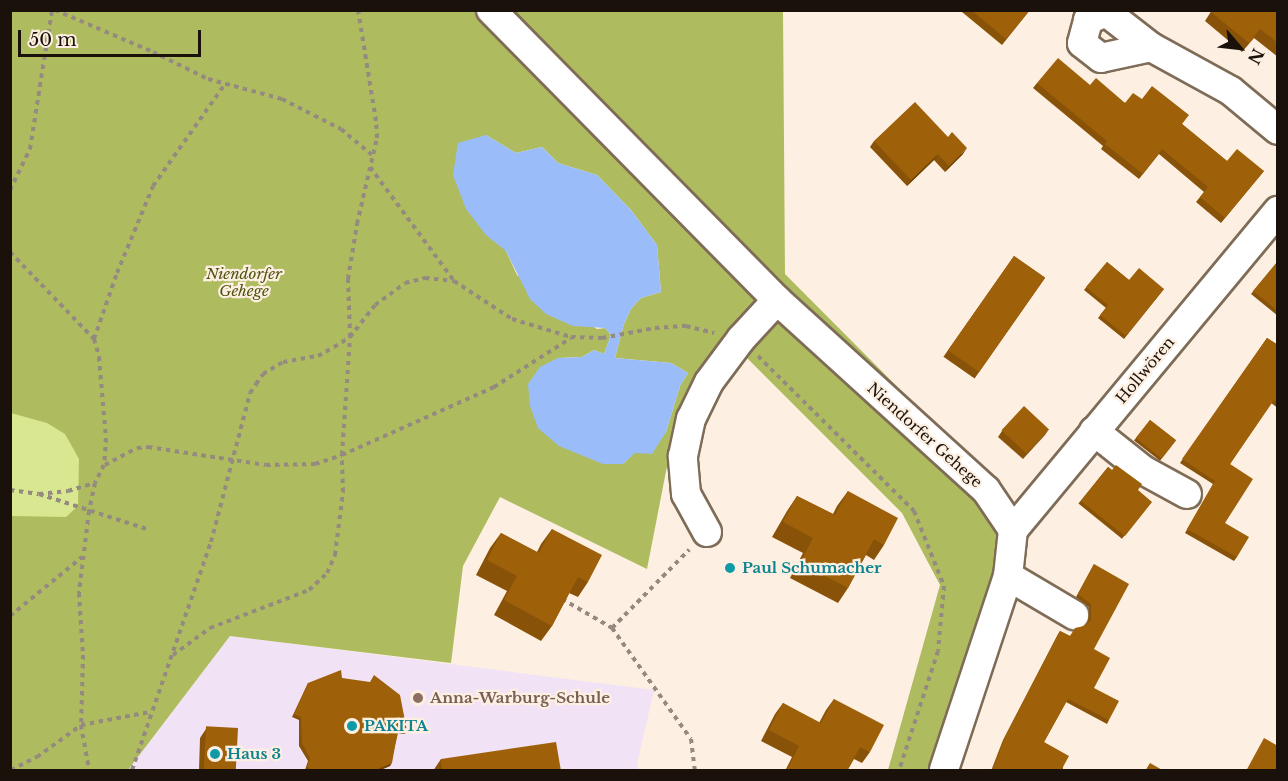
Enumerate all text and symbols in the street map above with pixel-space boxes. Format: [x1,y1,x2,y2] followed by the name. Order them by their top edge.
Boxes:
[21,18,204,56] scale bar
[1210,18,1270,78] north arrow
[29,29,77,51] text: 50 m
[1244,45,1268,68] text: N
[206,264,282,299] park label: Niendorfer Gehege
[1112,333,1178,407] street label: Hollwören
[864,379,986,491] street label: Niendorfer Gehege
[742,559,882,577] place label: Paul Schumacher
[723,561,737,575] marker: Paul Schumacher
[430,689,610,707] place label: Anna-Warburg-Schule
[411,691,425,705] marker: Anna-Warburg-Schule
[364,717,428,735] place label: PAKITA
[345,719,359,733] marker: PAKITA
[227,745,281,763] place label: Haus 3
[208,747,222,761] marker: Haus 3

